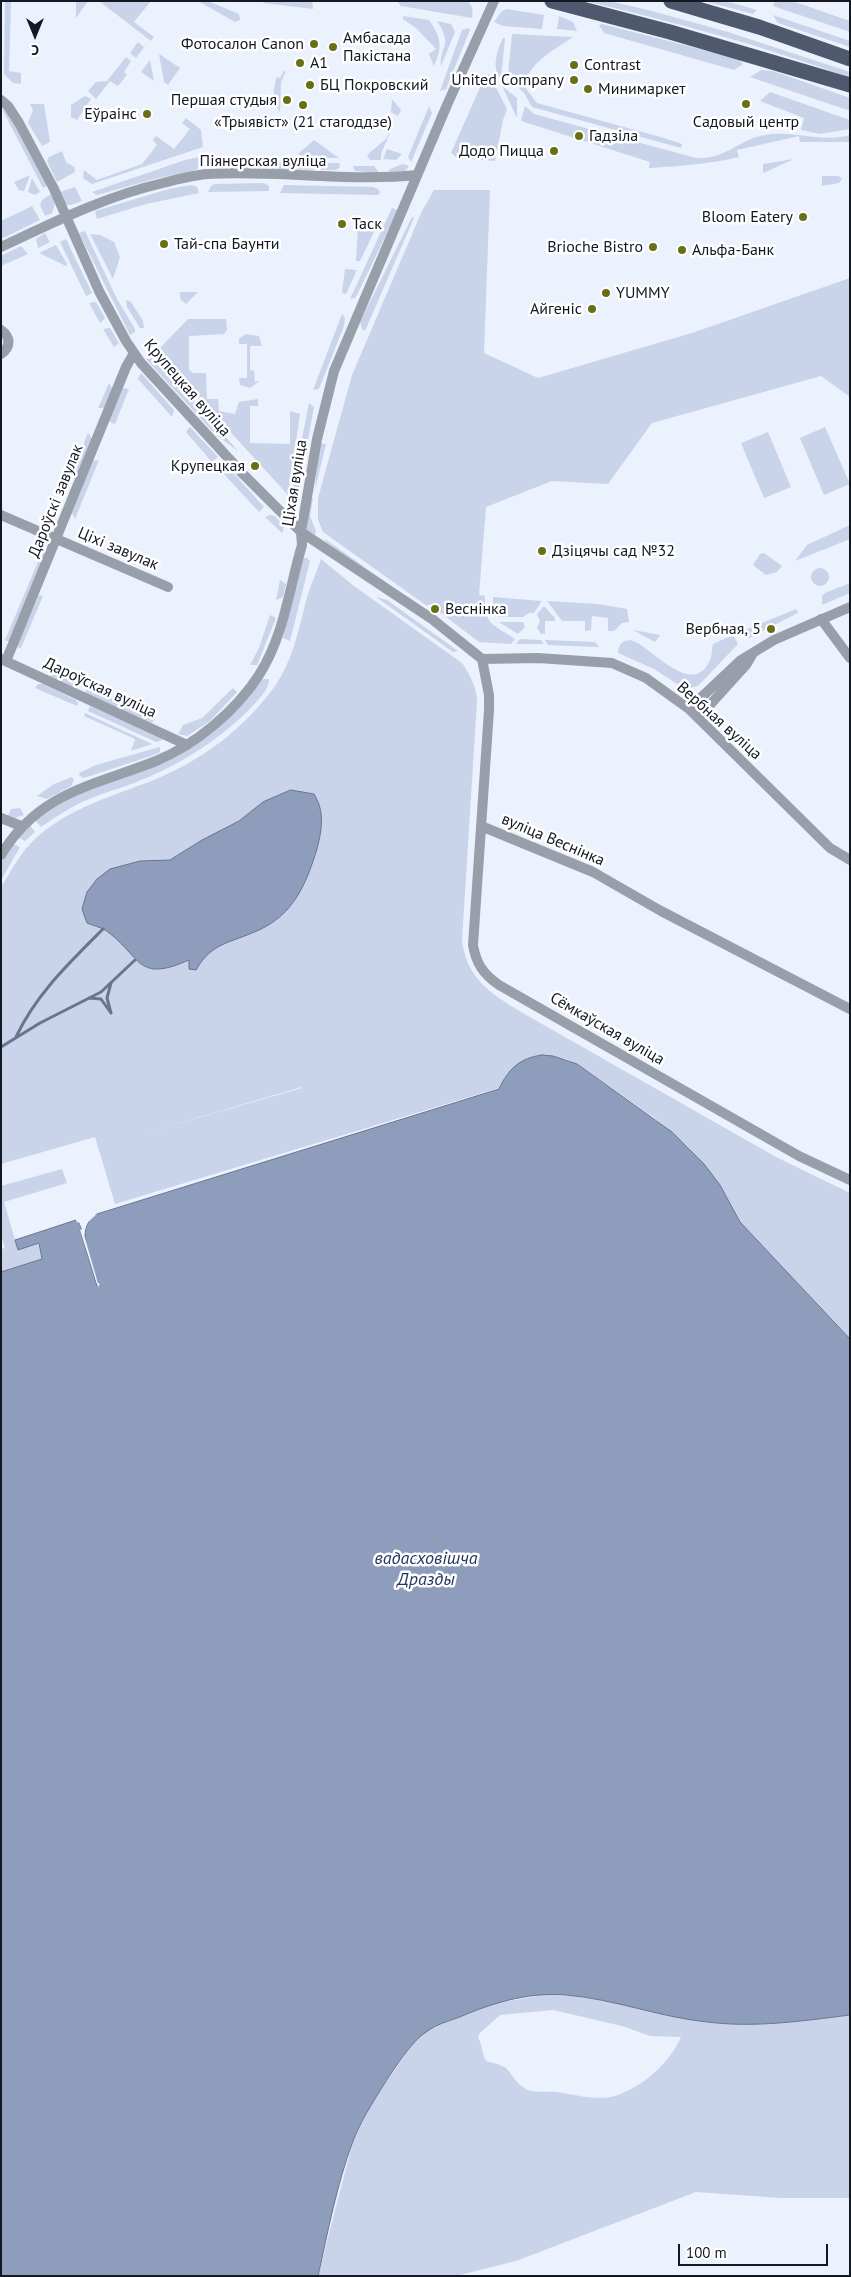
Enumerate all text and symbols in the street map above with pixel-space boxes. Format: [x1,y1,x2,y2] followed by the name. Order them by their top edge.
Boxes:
[10,10,60,60] north arrow
[343,28,411,66] place label: Амбасада Пакістана
[181,34,304,54] place label: Фотосалон Canon
[308,38,320,50] marker: Фотосалон Canon
[31,41,39,59] text: С
[327,41,339,53] marker: Амбасада Пакістана
[310,53,328,73] place label: A1
[584,55,641,75] place label: Contrast
[294,57,306,69] marker: A1
[568,59,580,71] marker: Contrast
[451,70,564,90] place label: United Company
[568,74,580,86] marker: United Company
[320,75,428,95] place label: БЦ Покровский
[304,79,316,91] marker: БЦ Покровский
[598,79,686,99] place label: Минимаркет
[582,83,594,95] marker: Минимаркет
[171,90,277,110] place label: Першая студыя
[281,94,293,106] marker: Першая студыя
[740,98,752,110] marker: Садовый центр
[297,99,309,111] marker: «Трыявіст» (21 стагоддзе)
[84,104,137,124] place label: Еўраінс
[141,108,153,120] marker: Еўраінс
[214,112,392,132] place label: «Трыявіст» (21 стагоддзе)
[693,112,799,132] place label: Садовый центр
[589,126,638,146] place label: Гадзіла
[573,130,585,142] marker: Гадзіла
[459,141,544,161] place label: Додо Пицца
[548,145,560,157] marker: Додо Пицца
[200,151,326,171] street label: Піянерская вуліца
[702,207,793,227] place label: Bloom Eatery
[797,211,809,223] marker: Bloom Eatery
[352,214,382,234] place label: Таск
[336,218,348,230] marker: Таск
[174,234,279,254] place label: Тай-спа Баунти
[547,237,643,257] place label: Brioche Bistro
[158,238,170,250] marker: Тай-спа Баунти
[692,240,774,260] place label: Альфа-Банк
[647,241,659,253] marker: Brioche Bistro
[676,244,688,256] marker: Альфа-Банк
[616,283,670,303] place label: YUMMY
[600,287,612,299] marker: YUMMY
[530,299,582,319] place label: Айгеніс
[586,303,598,315] marker: Айгеніс
[139,335,235,441] street label: Крупецкая вуліца
[279,438,311,528] street label: Ціхая вуліца
[25,442,87,560] street label: Дароўскі завулак
[171,456,245,476] place label: Крупецкая
[249,460,261,472] marker: Крупецкая
[75,523,161,575] street label: Ціхі завулак
[552,541,675,561] place label: Дзіцячы сад №32
[536,545,548,557] marker: Дзіцячы сад №32
[445,599,507,619] place label: Веснінка
[429,603,441,615] marker: Веснінка
[686,619,761,639] place label: Вербная, 5
[765,623,777,635] marker: Вербная, 5
[41,654,159,722] street label: Дароўская вуліца
[673,678,765,764] street label: Вербная вуліца
[499,810,607,870] street label: вуліца Веснінка
[546,988,668,1070] street label: Сёмкаўская вуліца
[375,1548,477,1590] water label: вадасховішча Дразды
[681,2234,831,2266] scale bar
[686,2243,727,2262] text: 100 m

